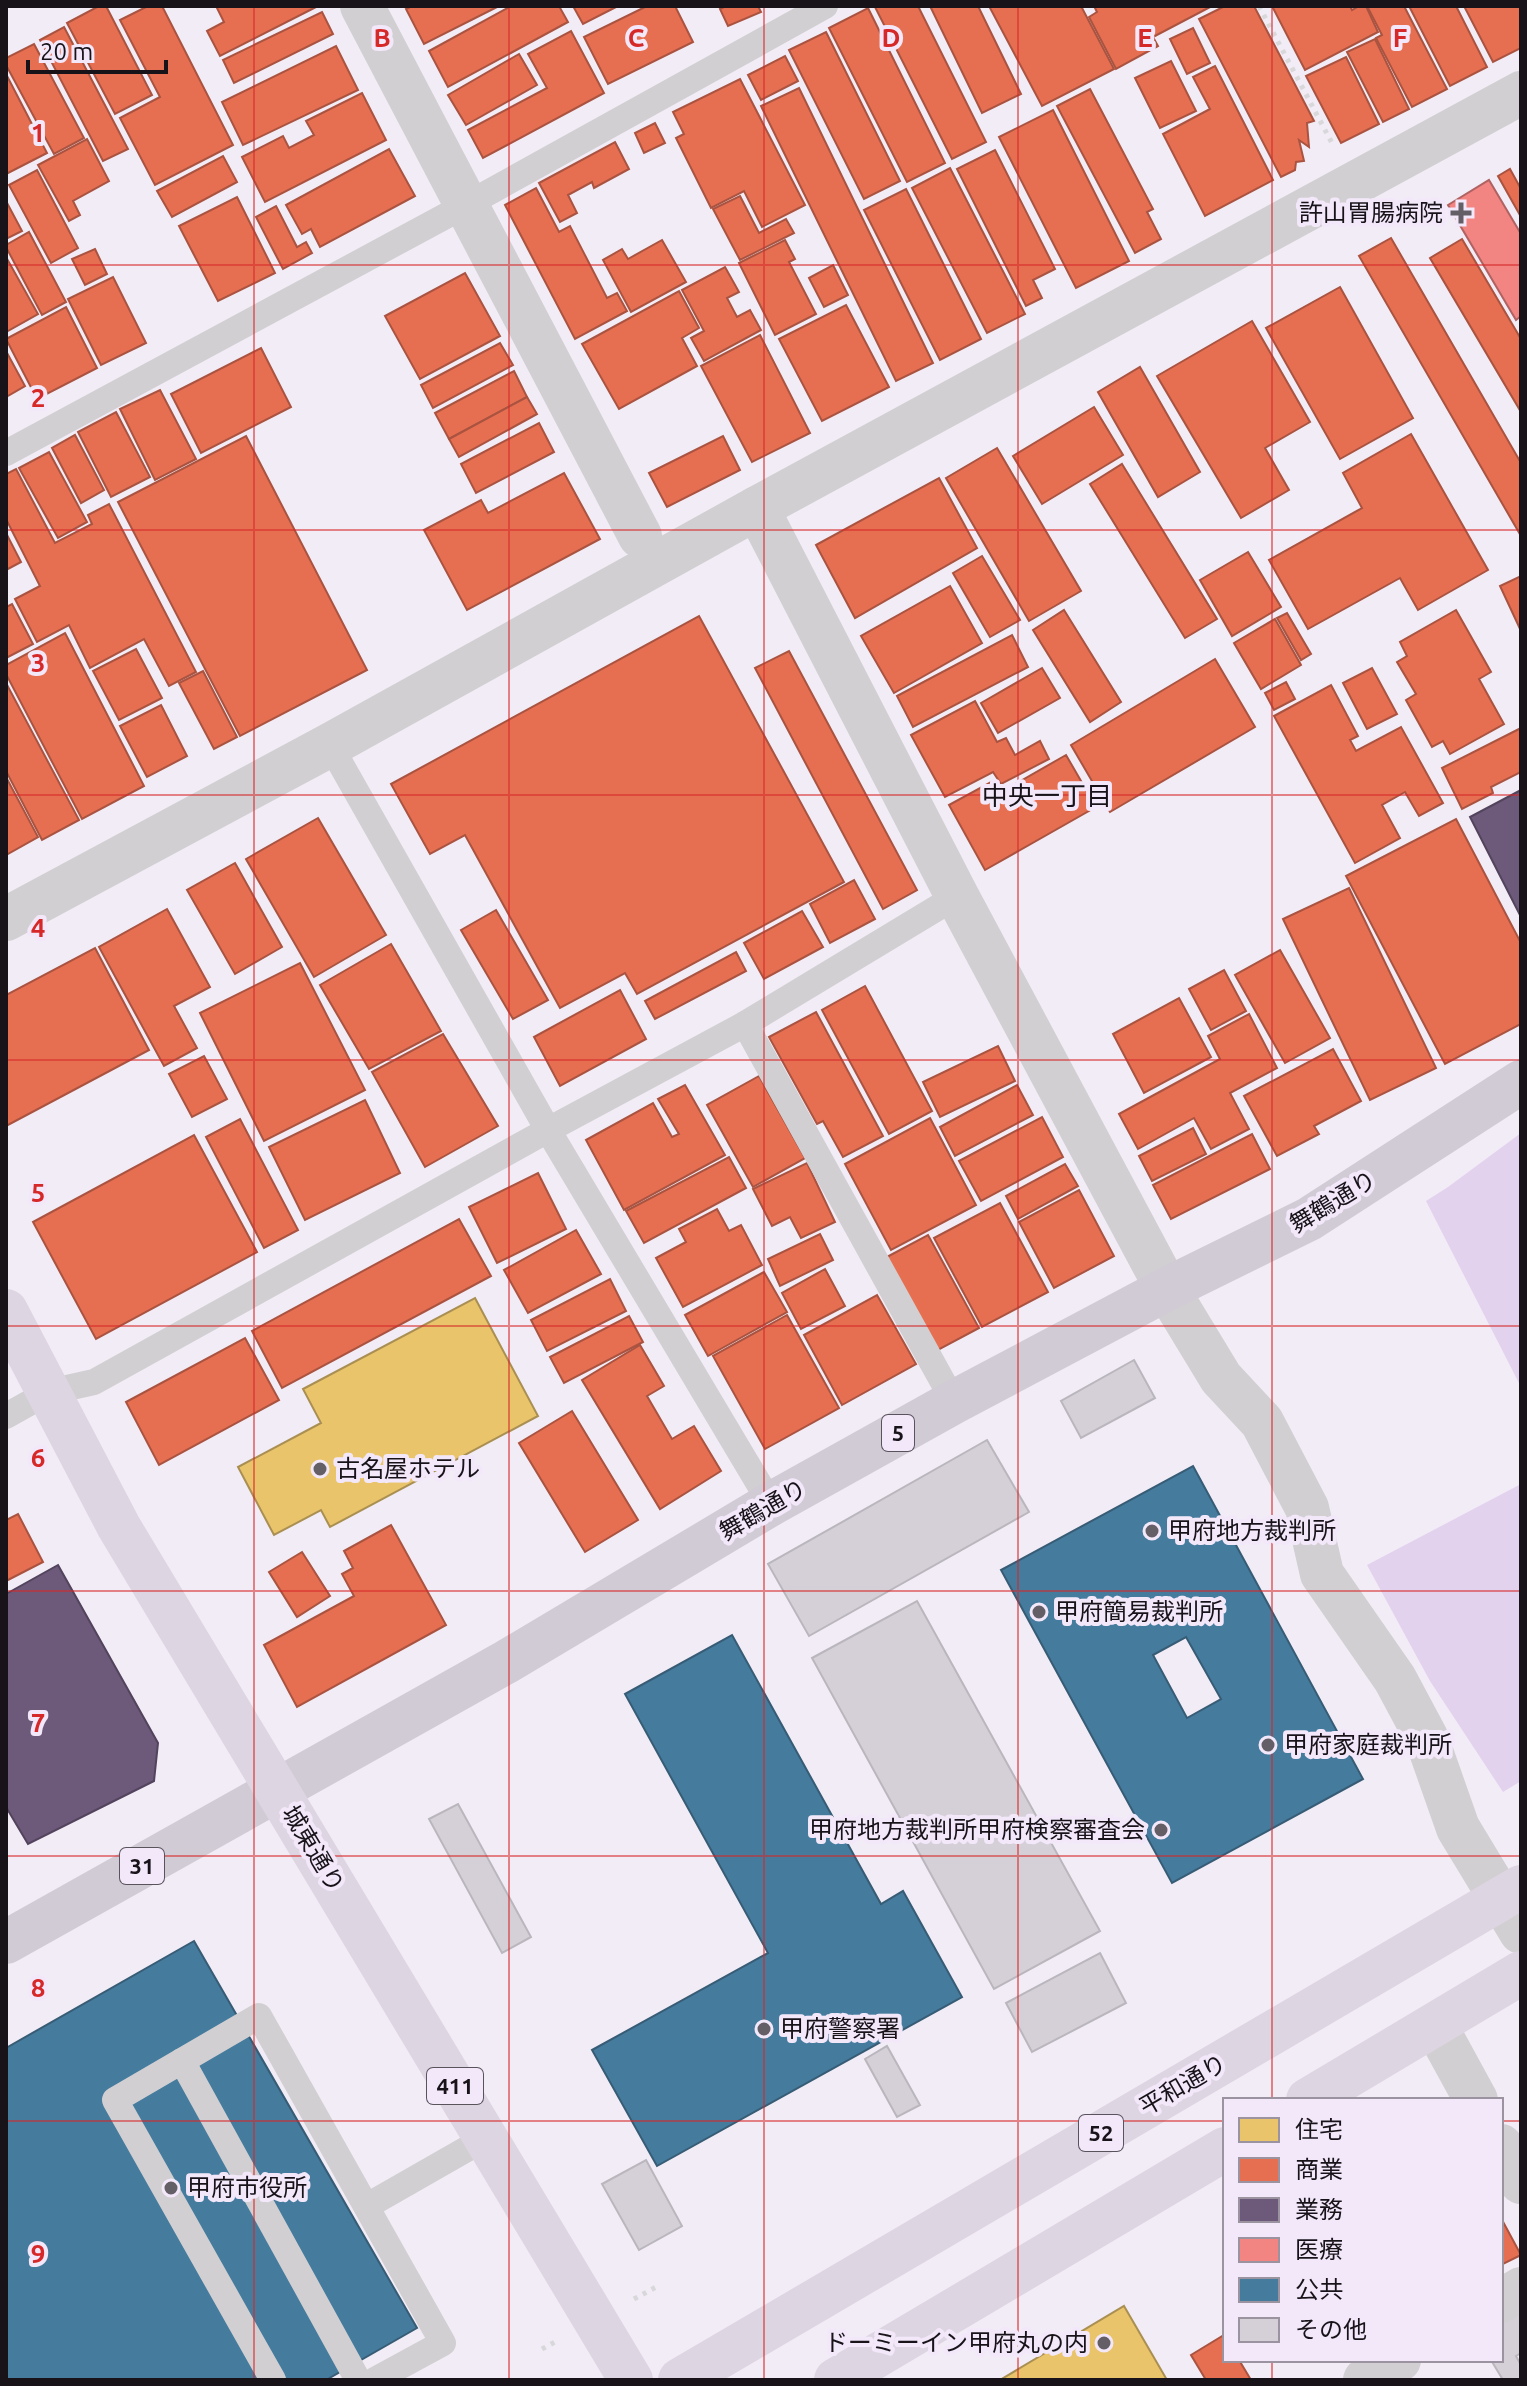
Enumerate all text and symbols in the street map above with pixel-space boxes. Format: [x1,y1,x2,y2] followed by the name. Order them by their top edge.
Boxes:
[373,23,391,52] text: B
[628,23,645,52] text: C
[882,23,900,52] text: D
[1137,23,1153,52] text: E
[1393,23,1407,52] text: F
[28,24,166,74] scale bar
[40,38,93,65] text: 20 m
[31,118,45,147] text: 1
[1299,199,1443,226] place label: 許山胃腸病院
[1450,202,1472,224] marker: 許山胃腸病院
[31,383,45,412] text: 2
[31,648,45,677] text: 3
[982,781,1112,810] district label: 中央一丁目
[31,913,45,942] text: 4
[1285,1165,1381,1238] street label: 舞鶴通り
[31,1178,45,1207] text: 5
[882,1415,914,1451] road number: 5
[31,1443,45,1472] text: 6
[336,1455,480,1482] place label: 古名屋ホテル
[311,1460,329,1478] marker: 古名屋ホテル
[714,1474,811,1545] street label: 舞鶴通り
[1168,1517,1336,1544] place label: 甲府地方裁判所
[1143,1522,1161,1540] marker: 甲府地方裁判所
[1055,1598,1223,1625] place label: 甲府簡易裁判所
[1030,1603,1048,1621] marker: 甲府簡易裁判所
[31,1708,45,1737] text: 7
[1284,1731,1452,1758] place label: 甲府家庭裁判所
[1259,1736,1277,1754] marker: 甲府家庭裁判所
[277,1801,350,1897] street label: 城東通り
[809,1816,1145,1843] place label: 甲府地方裁判所甲府検察審査会
[1152,1821,1170,1839] marker: 甲府地方裁判所甲府検察審査会
[120,1848,164,1884] road number: 31
[31,1973,45,2002] text: 8
[780,2015,900,2042] place label: 甲府警察署
[755,2020,773,2038] marker: 甲府警察署
[1134,2049,1231,2120] street label: 平和通り
[427,2068,483,2104] road number: 411
[1223,2098,1503,2362] legend
[1079,2115,1123,2151] road number: 52
[1295,2116,1343,2143] text: 住宅
[1295,2156,1343,2183] text: 商業
[187,2174,307,2201] place label: 甲府市役所
[162,2179,180,2197] marker: 甲府市役所
[1295,2196,1343,2223] text: 業務
[1295,2236,1343,2263] text: 医療
[31,2239,45,2268] text: 9
[1295,2276,1343,2303] text: 公共
[1295,2316,1367,2343] text: その他
[824,2329,1088,2356] place label: ドーミーイン甲府丸の内
[1095,2334,1113,2352] marker: ドーミーイン甲府丸の内

